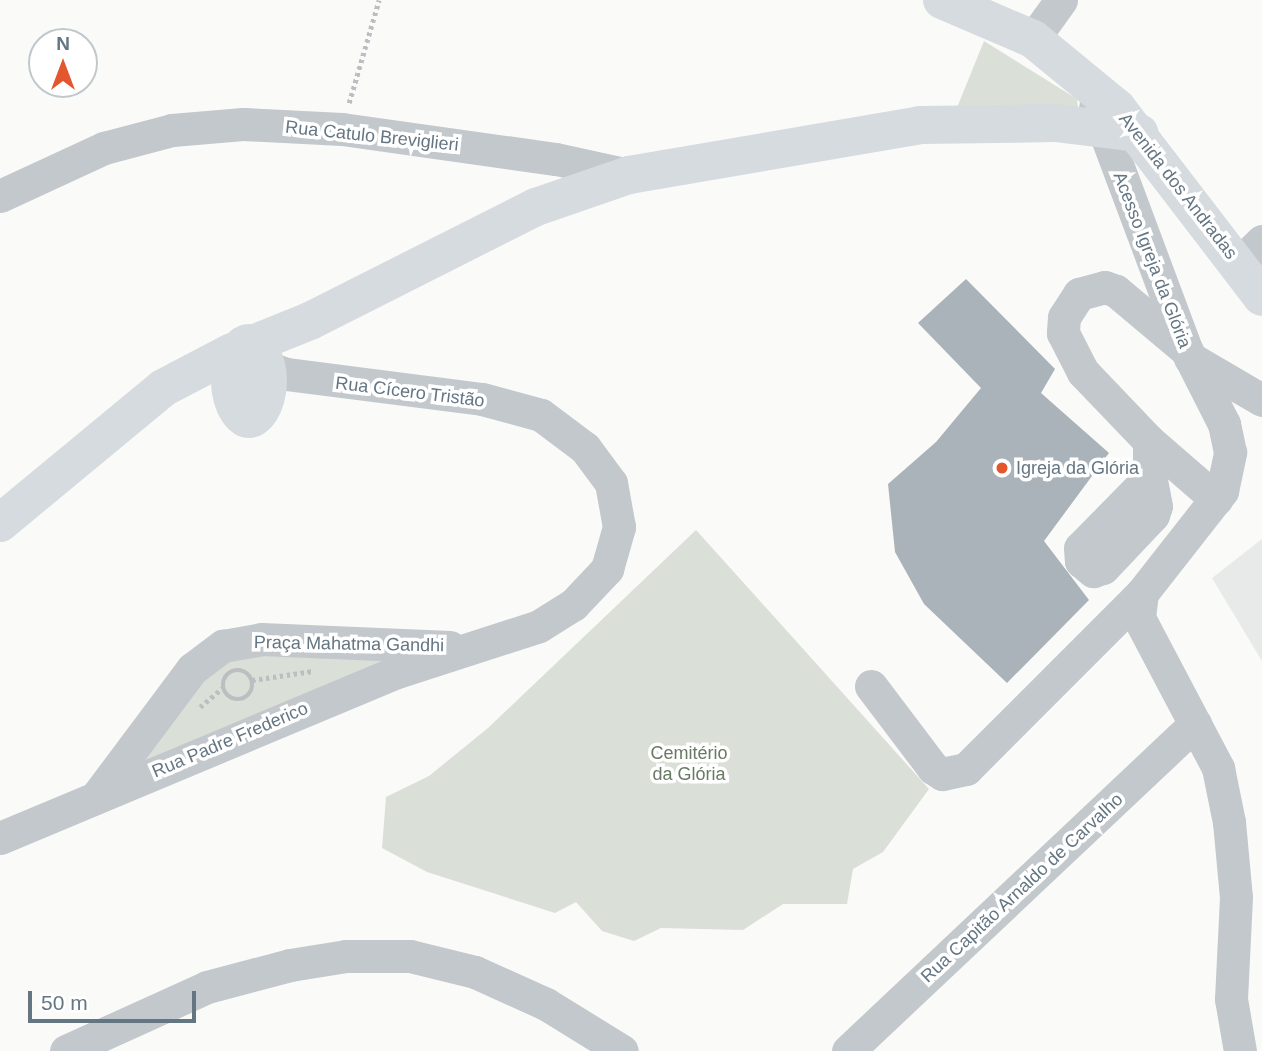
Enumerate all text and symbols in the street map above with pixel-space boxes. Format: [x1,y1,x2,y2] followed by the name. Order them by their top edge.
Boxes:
[28,28,98,98] north arrow
[56,33,70,54] text: N
[1114,108,1242,264] street label: Avenida dos Andradas
[284,116,460,156] street label: Rua Catulo Breviglieri
[1108,169,1196,351] street label: Acesso Igreja da Glória
[334,372,486,412] street label: Rua Cícero Tristão
[1016,457,1139,479] place label: Igreja da Glória
[994,460,1010,476] marker: Igreja da Glória
[254,632,444,656] street label: Praça Mahatma Gandhi
[149,697,311,783] street label: Rua Padre Frederico
[650,743,728,786] park label: Cemitério da Glória
[916,788,1128,988] street label: Rua Capitão Arnaldo de Carvalho
[32,978,200,1022] scale bar
[41,991,88,1014] text: 50 m

